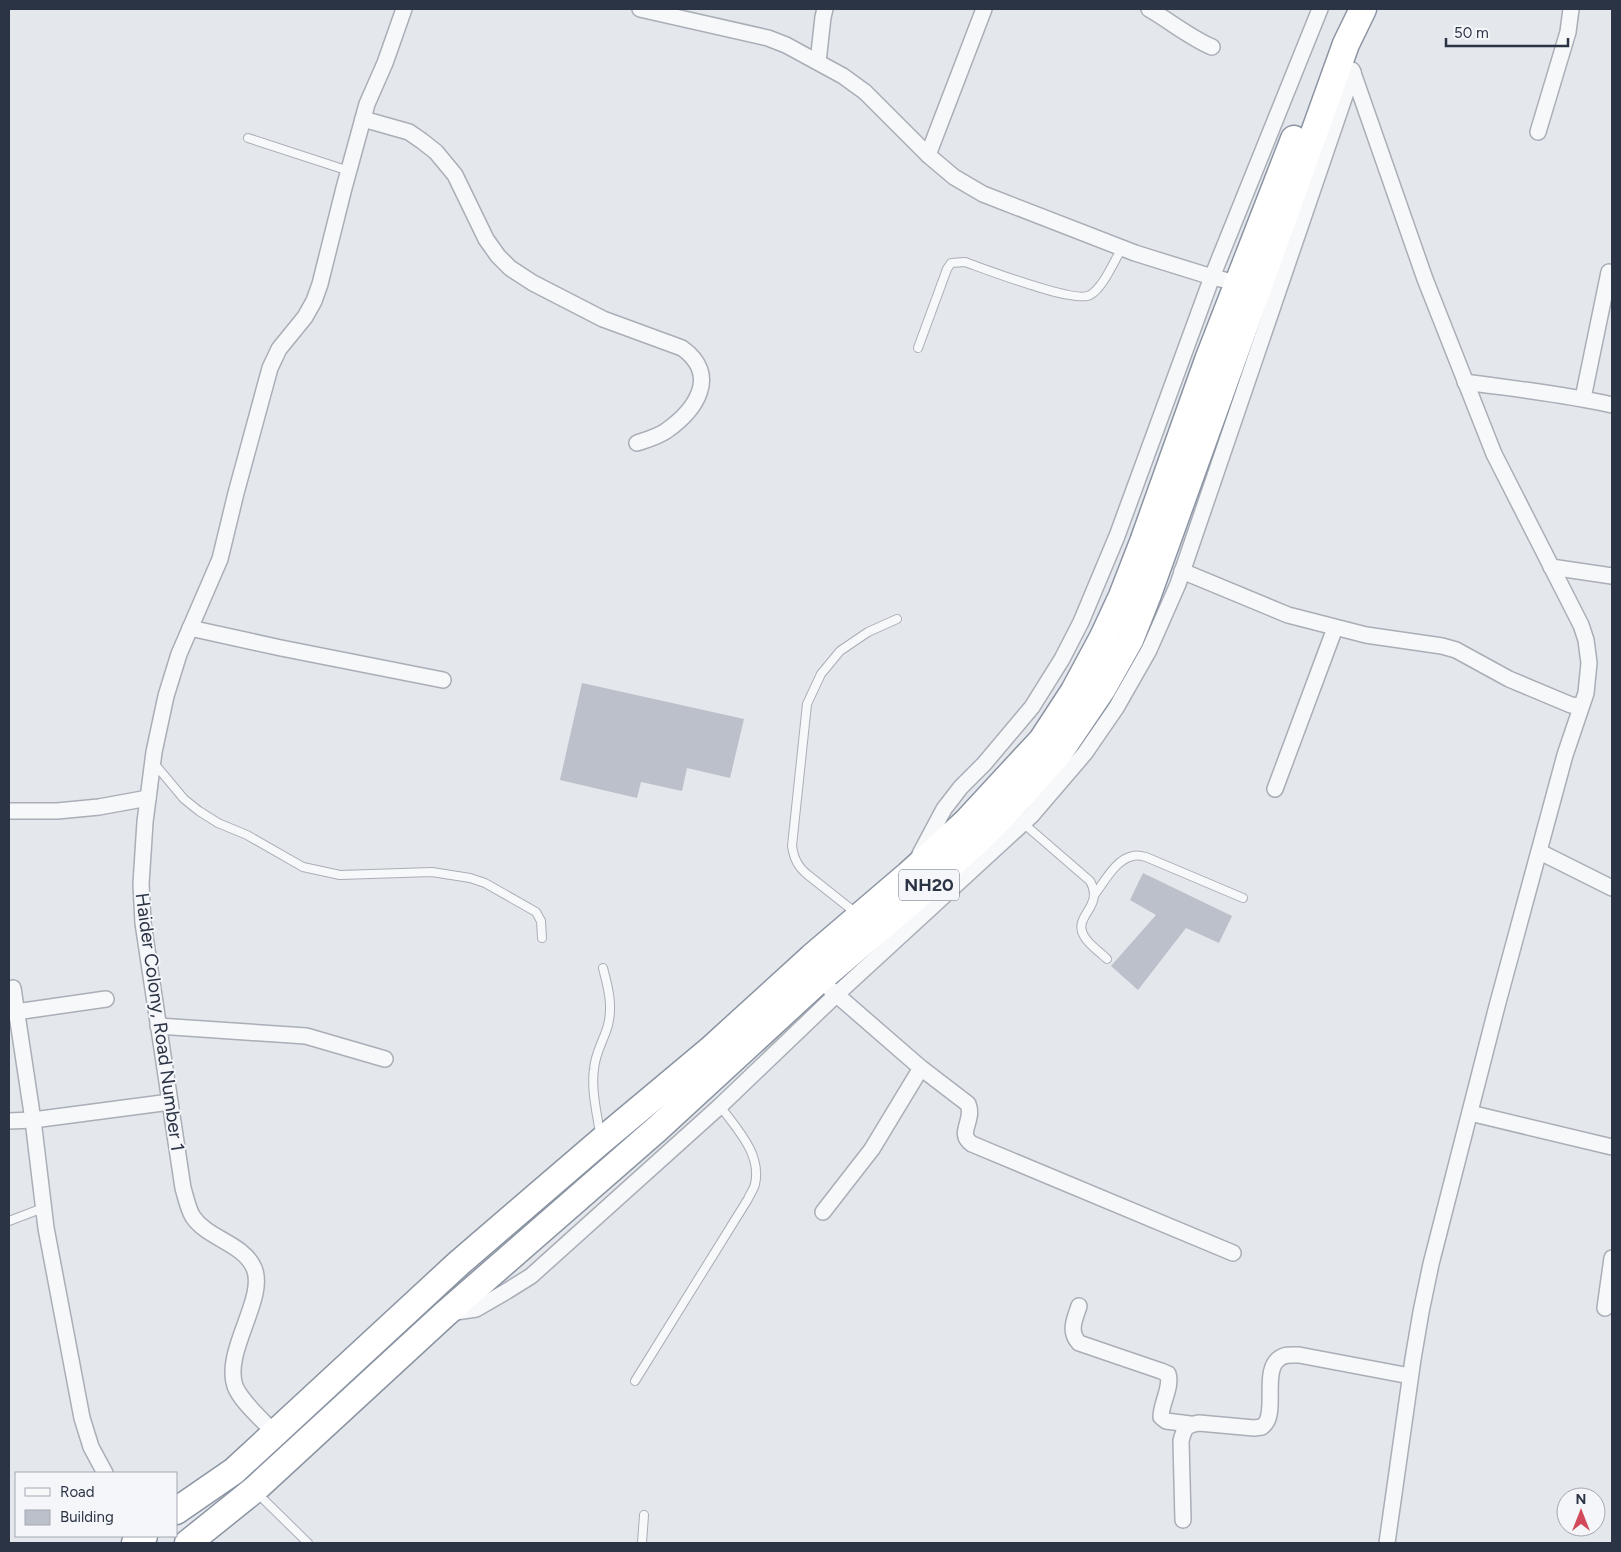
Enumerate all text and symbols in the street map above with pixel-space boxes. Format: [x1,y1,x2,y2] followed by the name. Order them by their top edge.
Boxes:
[1446,15,1568,47] scale bar
[1454,24,1489,42] text: 50 m
[899,870,959,900] road number: NH20
[130,891,190,1153] street label: Haider Colony, Road Number 1
[15,1472,178,1537] legend
[60,1483,95,1501] text: Road
[1556,1487,1606,1537] north arrow
[1576,1491,1586,1508] text: N
[60,1508,114,1526] text: Building

